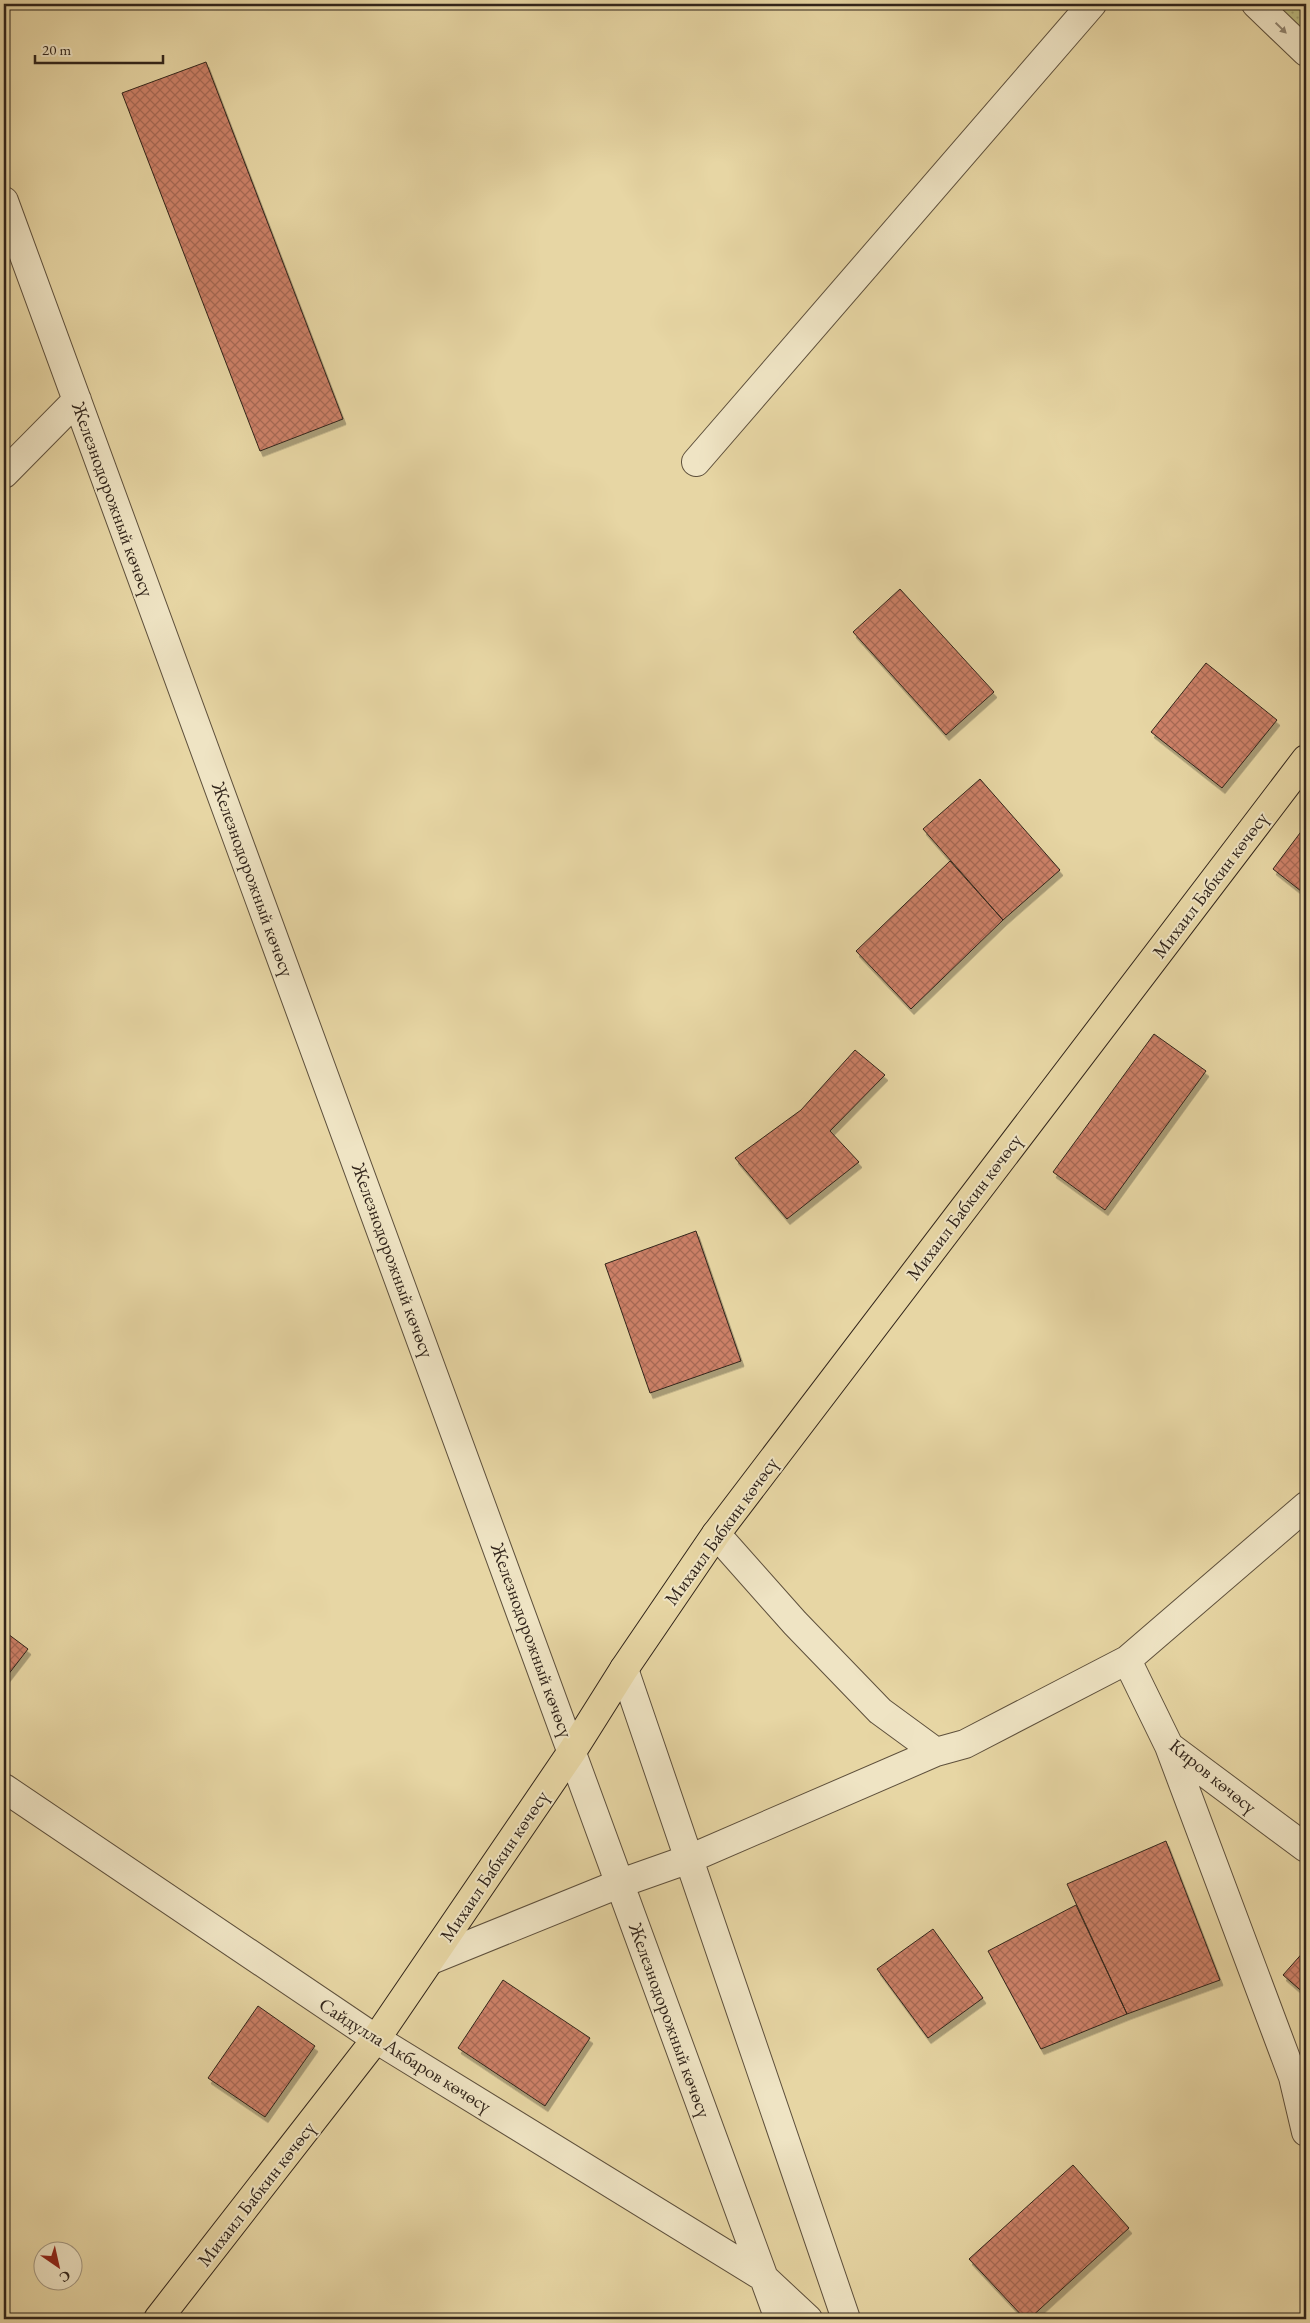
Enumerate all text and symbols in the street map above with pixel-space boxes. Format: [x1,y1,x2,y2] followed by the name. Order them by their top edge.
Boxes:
[1275,22,1287,34] one-way arrow
[35,32,162,64] scale bar
[42,40,71,59] text: 20 m
[66,397,160,600] street label: Железнодорожный көчөсү
[206,777,300,980] street label: Железнодорожный көчөсү
[1147,806,1274,963] street label: Михаил Бабкин көчөсү
[901,1128,1028,1285] street label: Михаил Бабкин көчөсү
[346,1158,440,1361] street label: Железнодорожный көчөсү
[659,1451,784,1610] street label: Михаил Бабкин көчөсү
[485,1538,579,1741] street label: Железнодорожный көчөсү
[1164,1733,1262,1819] street label: Киров көчөсү
[434,1785,554,1947] street label: Михаил Бабкин көчөсү
[623,1918,717,2121] street label: Железнодорожный көчөсү
[314,1992,496,2119] street label: Сайдулла Акбаров көчөсү
[191,2116,321,2272] street label: Михаил Бабкин көчөсү
[32,2240,82,2290] north arrow
[56,2267,74,2287] text: С

